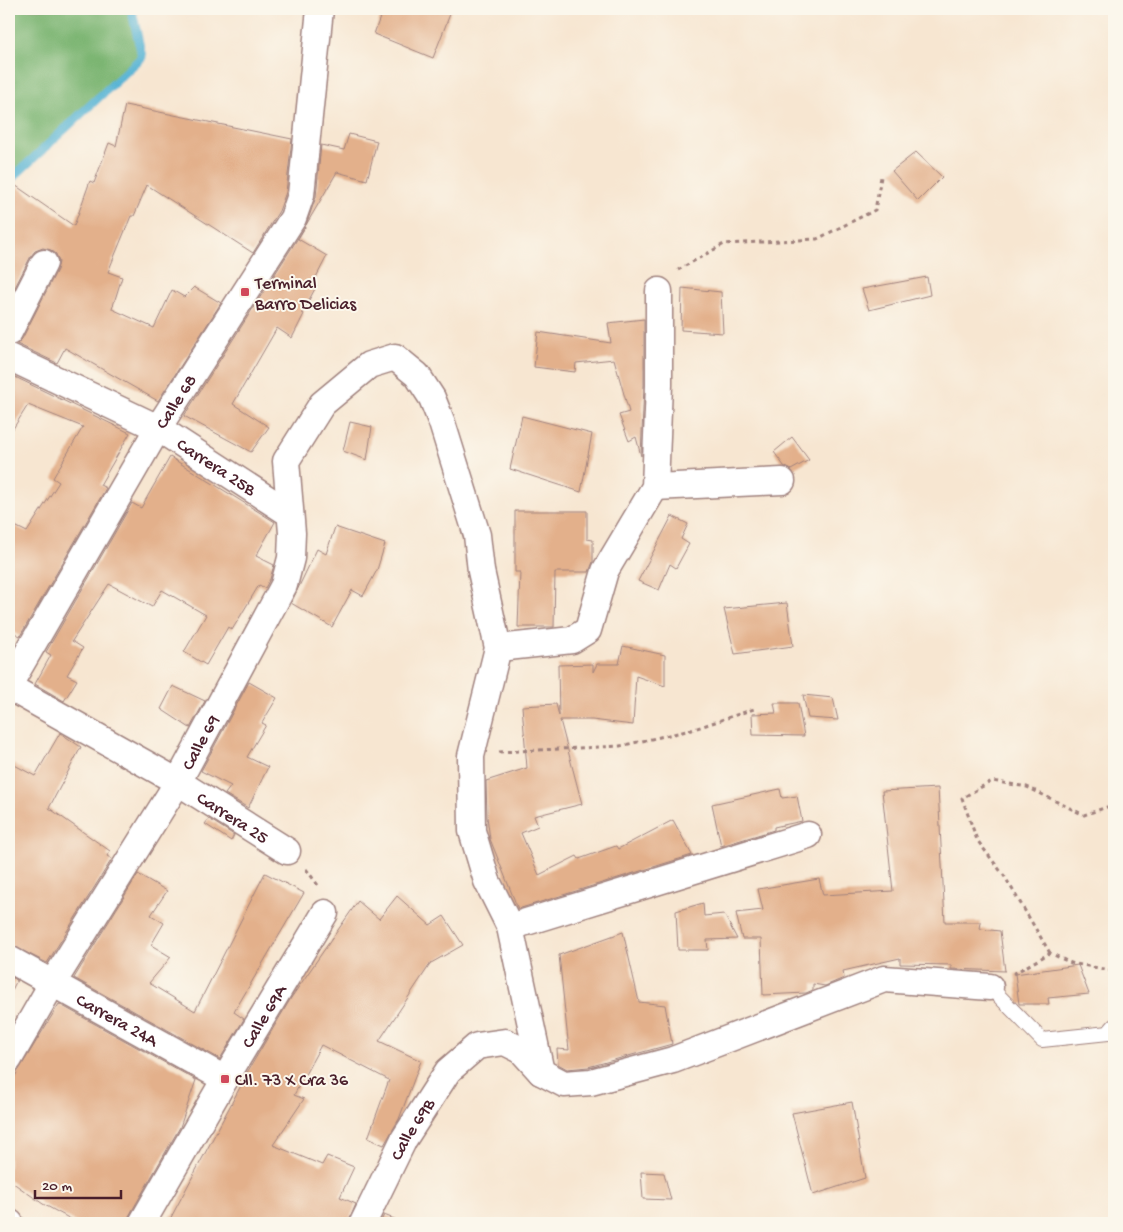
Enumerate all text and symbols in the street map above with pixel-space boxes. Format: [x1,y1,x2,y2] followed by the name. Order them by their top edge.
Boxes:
[254,274,357,316] place label: Terminal Barro Delicias
[239,286,251,298] marker: Terminal Barro Delicias
[152,371,203,434] street label: Calle 68
[172,435,259,502] street label: Carrera 25B
[178,712,225,774] street label: Calle 69
[192,788,271,849] street label: Carrera 25
[238,980,293,1052] street label: Calle 69A
[72,990,162,1053] street label: Carrera 24A
[235,1071,349,1092] place label: Cll. 73 X Cra 36
[219,1073,231,1085] marker: Cll. 73 X Cra 36
[387,1095,441,1164] street label: Calle 69B
[35,1167,121,1199] scale bar
[42,1178,72,1196] text: 20 m

